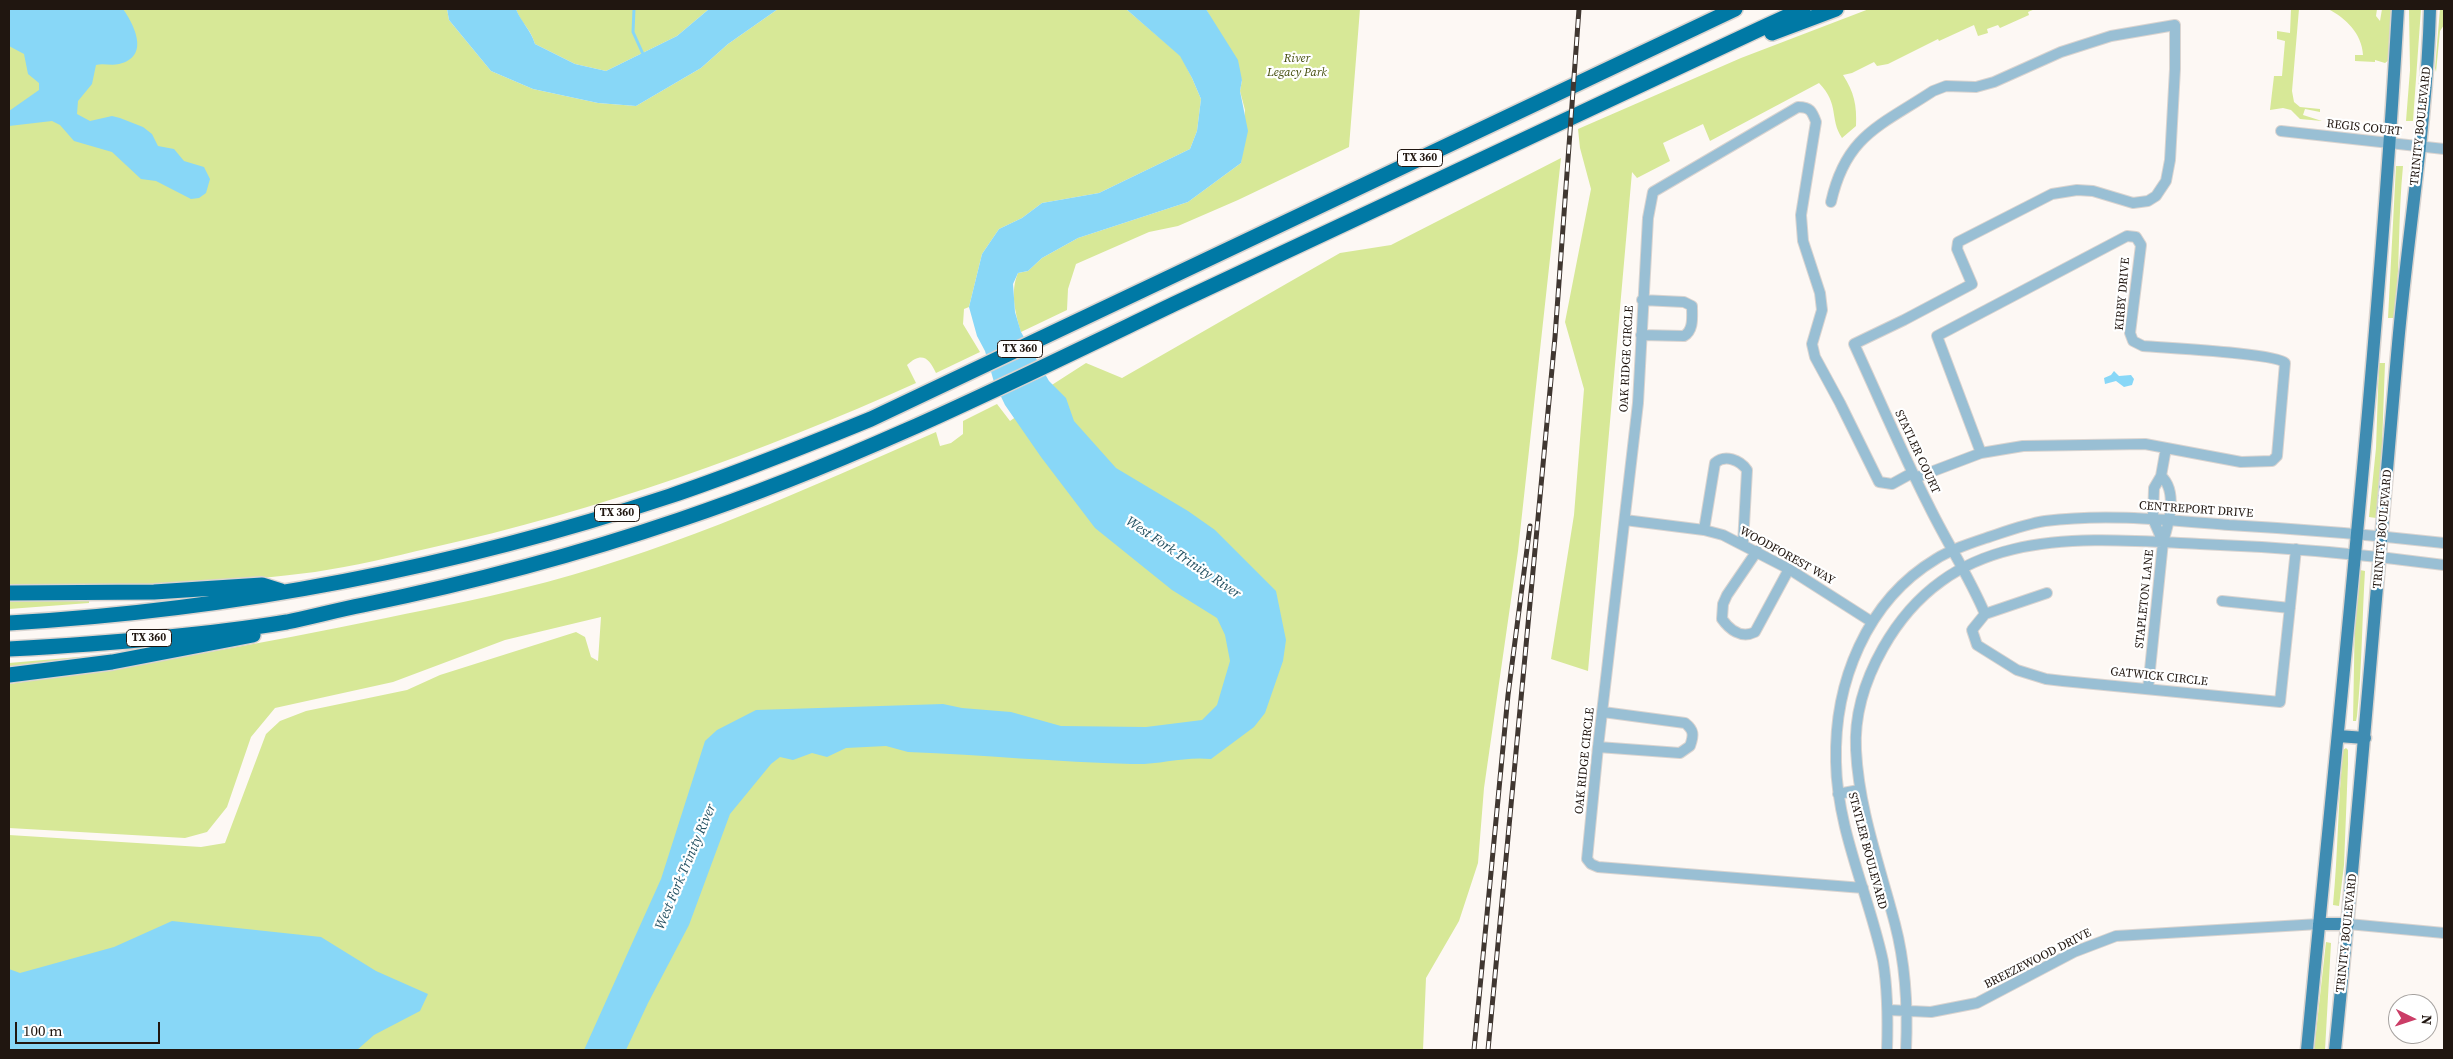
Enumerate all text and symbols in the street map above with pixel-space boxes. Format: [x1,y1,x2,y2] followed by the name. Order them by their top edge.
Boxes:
[1267,52,1327,80] park label: River Legacy Park
[2408,66,2434,186] street label: TRINITY BOULEVARD
[2326,117,2402,139] street label: REGIS COURT
[1398,150,1442,167] road number: TX 360
[2113,257,2133,331] street label: KIRBY DRIVE
[1617,305,1637,413] street label: OAK RIDGE CIRCLE
[998,340,1042,358] road number: TX 360
[1891,408,1943,496] street label: STATLER COURT
[2371,469,2395,589] street label: TRINITY BOULEVARD
[2138,499,2254,521] street label: CENTREPORT DRIVE
[594,504,640,522] road number: TX 360
[1122,513,1244,603] water label: West Fork Trinity River
[1737,524,1837,588] street label: WOODFOREST WAY
[2133,549,2157,649] street label: STAPLETON LANE
[126,630,172,646] road number: TX 360
[2110,665,2208,689] street label: GATWICK CIRCLE
[1572,707,1598,815] street label: OAK RIDGE CIRCLE
[1844,791,1890,911] street label: STATLER BOULEVARD
[652,802,720,932] water label: West Fork Trinity River
[2334,873,2360,993] street label: TRINITY BOULEVARD
[1982,926,2094,992] street label: BREEZEWOOD DRIVE
[2388,994,2438,1044] north arrow
[18,1012,162,1044] scale bar
[2417,1014,2437,1026] text: N
[23,1020,63,1041] text: 100 m

